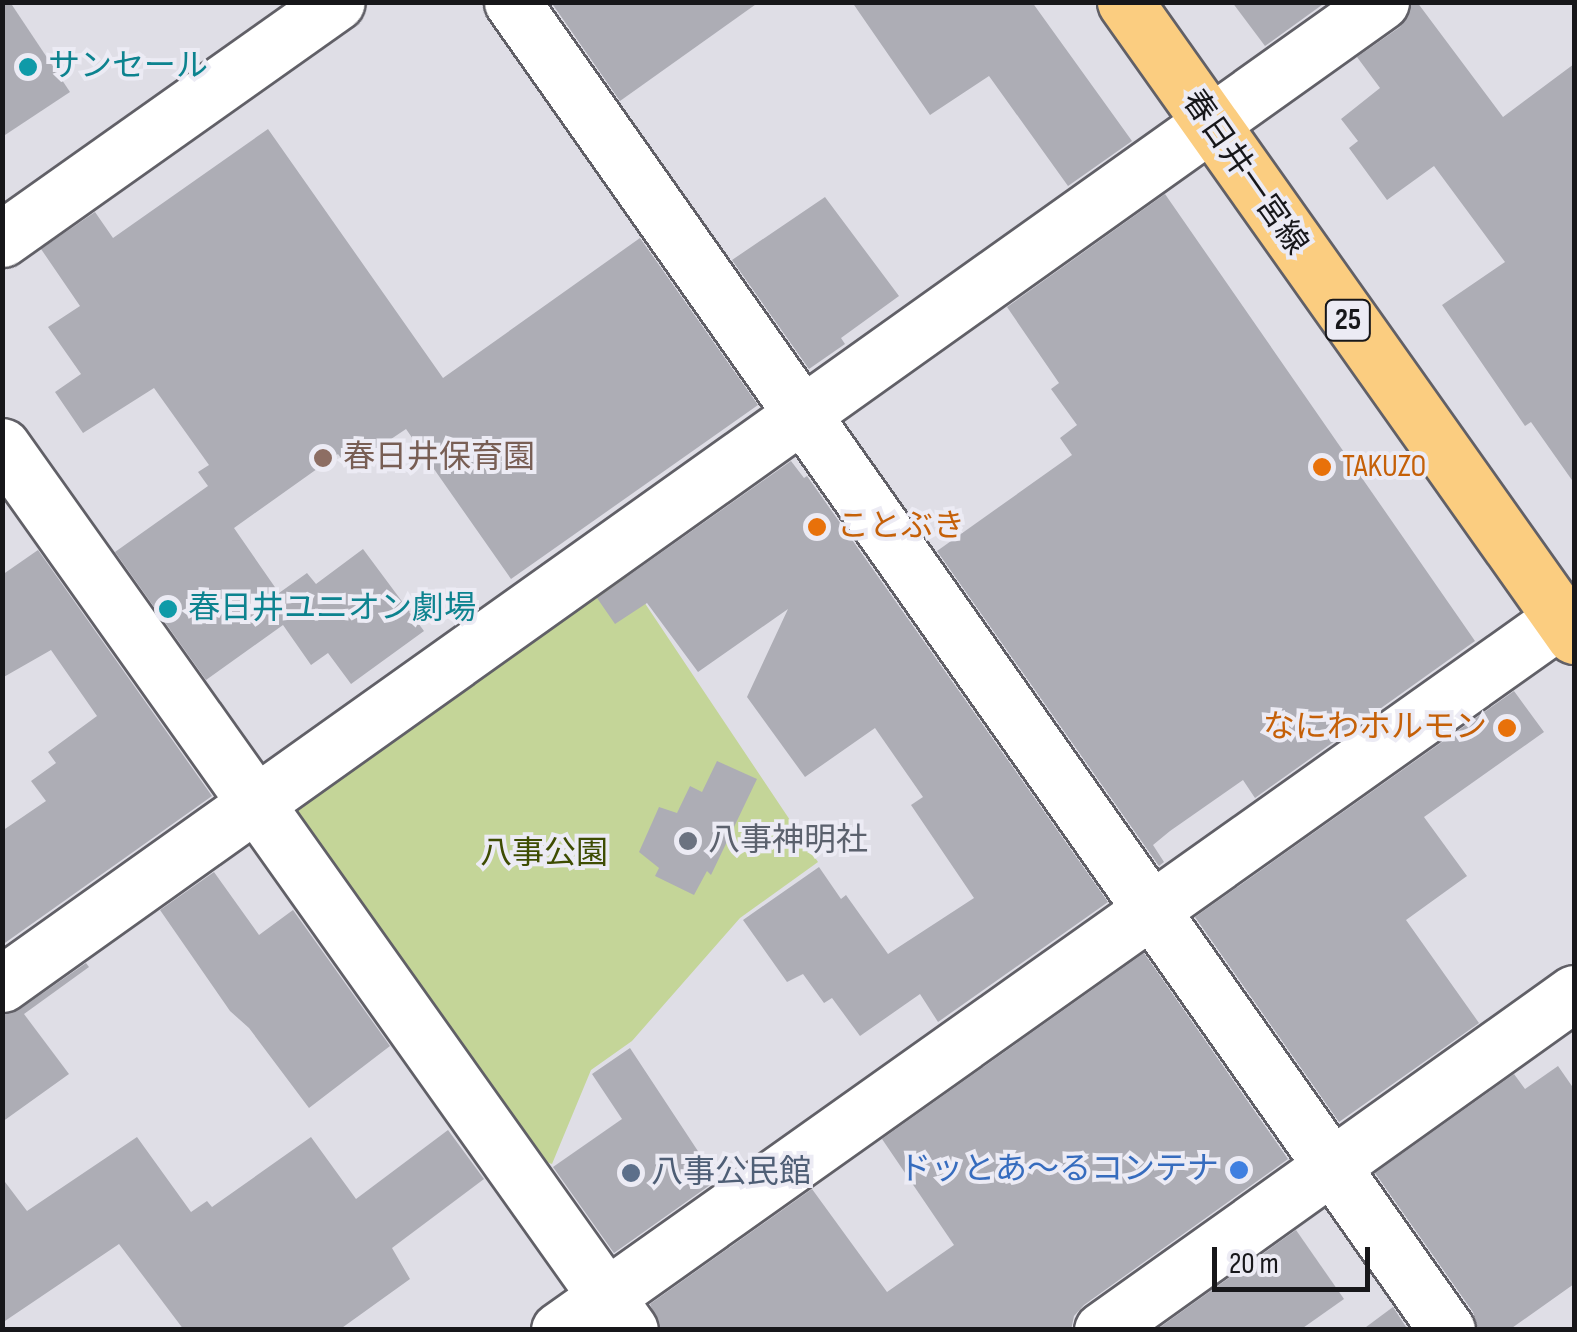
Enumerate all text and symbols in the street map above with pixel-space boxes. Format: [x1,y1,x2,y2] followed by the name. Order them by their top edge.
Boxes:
[48,48,208,86] place label: サンセール
[17,56,39,78] marker: サンセール
[1173,83,1315,263] street label: 春日井一宮線
[1323,295,1373,345] road number: 25
[343,439,535,477] place label: 春日井保育園
[312,447,334,469] marker: 春日井保育園
[1342,448,1426,486] place label: TAKUZO
[1311,456,1333,478] marker: TAKUZO
[837,508,965,546] place label: ことぶき
[806,516,828,538] marker: ことぶき
[188,590,476,628] place label: 春日井ユニオン劇場
[157,598,179,620] marker: 春日井ユニオン劇場
[1263,709,1487,747] place label: なにわホルモン
[1496,717,1518,739] marker: なにわホルモン
[708,822,868,860] place label: 八事神明社
[677,830,699,852] marker: 八事神明社
[480,835,608,873] park label: 八事公園
[899,1151,1219,1189] place label: ドッとあ〜るコンテナ
[651,1154,811,1192] place label: 八事公民館
[1228,1159,1250,1181] marker: ドッとあ〜るコンテナ
[620,1162,642,1184] marker: 八事公民館
[1217,1227,1374,1289] scale bar
[1229,1246,1279,1282] text: 20 m

